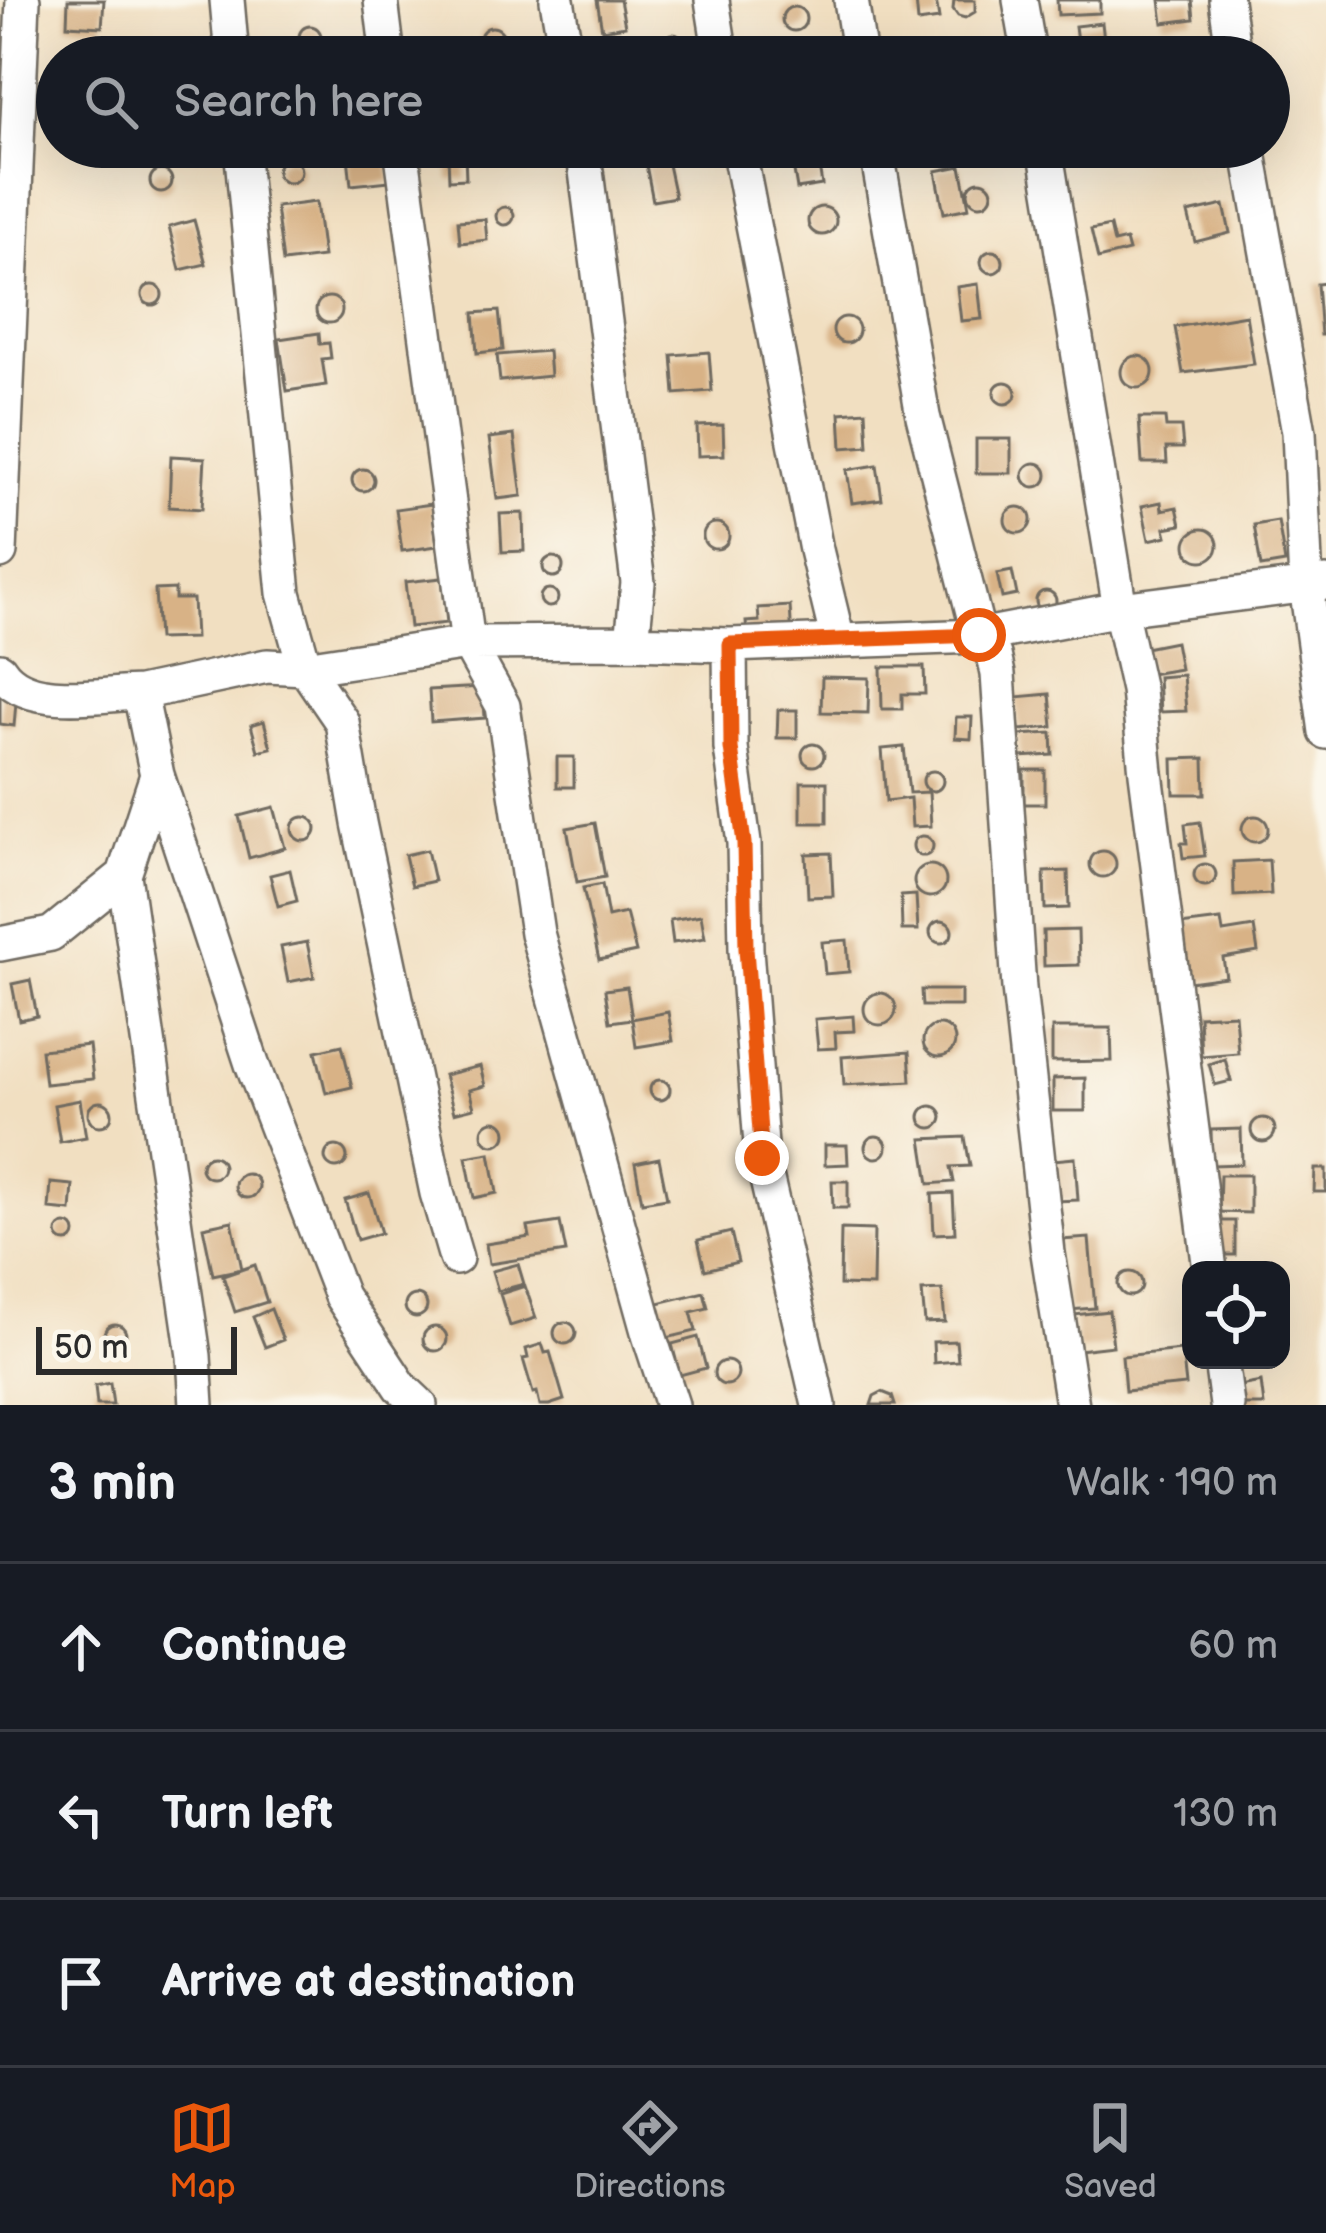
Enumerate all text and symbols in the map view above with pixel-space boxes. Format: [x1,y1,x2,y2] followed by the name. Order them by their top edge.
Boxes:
[36,36,1290,168] search box
[78,69,144,135] icon: search
[174,75,423,130] text: Search here
[952,608,1006,662] route start
[735,1131,789,1185] route end
[1182,1261,1290,1369] map controls
[1182,1261,1290,1369] button: locate
[36,1321,237,1374] scale bar
[54,1328,129,1368] text: 50 m
[48,1453,176,1514] text: 3 min
[1066,1460,1278,1507] text: Walk · 190 m
[48,1614,114,1680] icon: ahead
[162,1619,347,1674] text: Continue
[1188,1623,1278,1670] text: 60 m
[48,1782,114,1848] icon: left
[162,1787,333,1842] text: Turn left
[1173,1791,1278,1838] text: 130 m
[48,1950,114,2016] icon: arrive
[162,1955,575,2010] text: Arrive at destination
[169,2095,236,2207] tab: Map
[574,2095,726,2207] tab: Directions
[1064,2095,1157,2207] tab: Saved

